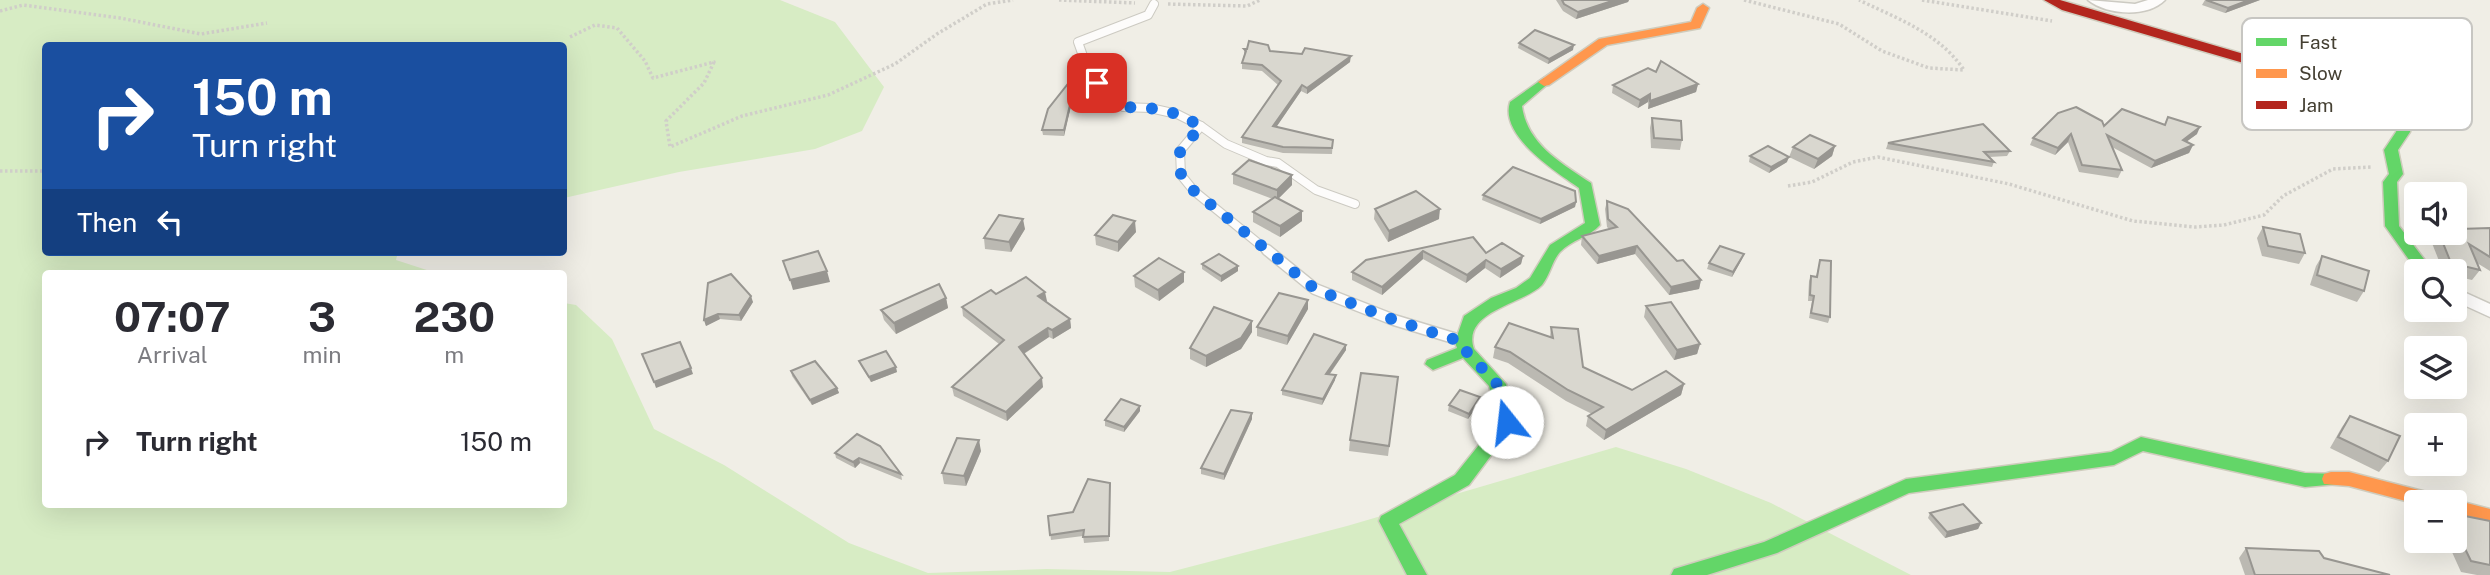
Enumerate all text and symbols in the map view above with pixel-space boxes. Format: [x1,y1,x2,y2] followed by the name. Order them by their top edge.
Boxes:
[2242,18,2472,130] legend
[2299,31,2337,53] text: Fast
[1067,53,1127,113] pin
[2299,62,2343,84] text: Slow
[1078,64,1116,102] icon: arrive
[192,68,333,126] text: 150 m
[77,70,168,161] icon: right
[2299,94,2333,116] text: Jam
[192,127,337,164] text: Turn right
[2404,182,2467,553] map controls
[2404,182,2467,245] button: sound
[151,203,189,241] icon: left
[77,207,137,238] text: Then
[2404,259,2467,322] button: search
[114,292,231,341] text: 07:07
[308,292,336,341] text: 3
[413,292,495,341] text: 230
[2404,336,2467,399] button: layers
[137,341,208,368] text: Arrival
[303,341,342,368] text: min
[444,341,464,368] text: m
[1470,385,1544,459] position arrow
[2404,413,2467,476] button: +
[77,423,115,461] icon: right
[136,426,258,457] text: Turn right
[460,426,532,457] text: 150 m
[2404,490,2467,553] button: −

